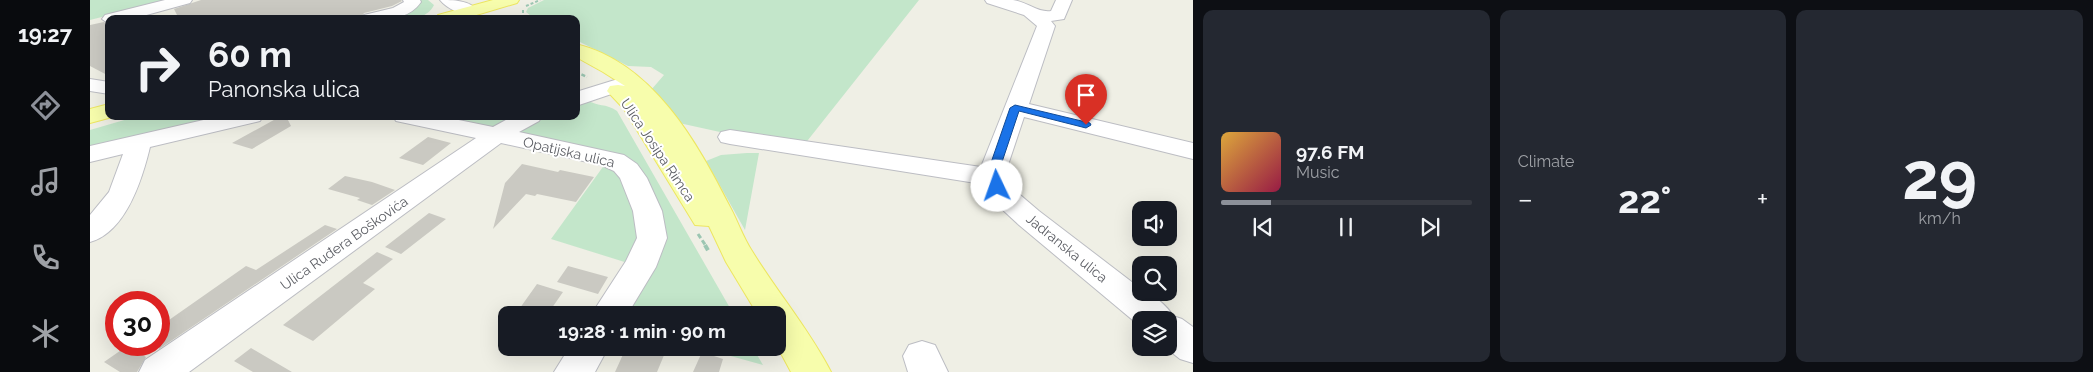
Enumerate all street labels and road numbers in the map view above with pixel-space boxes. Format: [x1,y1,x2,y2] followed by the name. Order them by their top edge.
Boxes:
[618,95,698,205] street label: Ulica Josipa Rimca
[522,134,616,170] street label: Opatijska ulica
[277,193,411,293] street label: Ulica Ruđera Boškovića
[1023,210,1111,286] street label: Jadranska ulica

